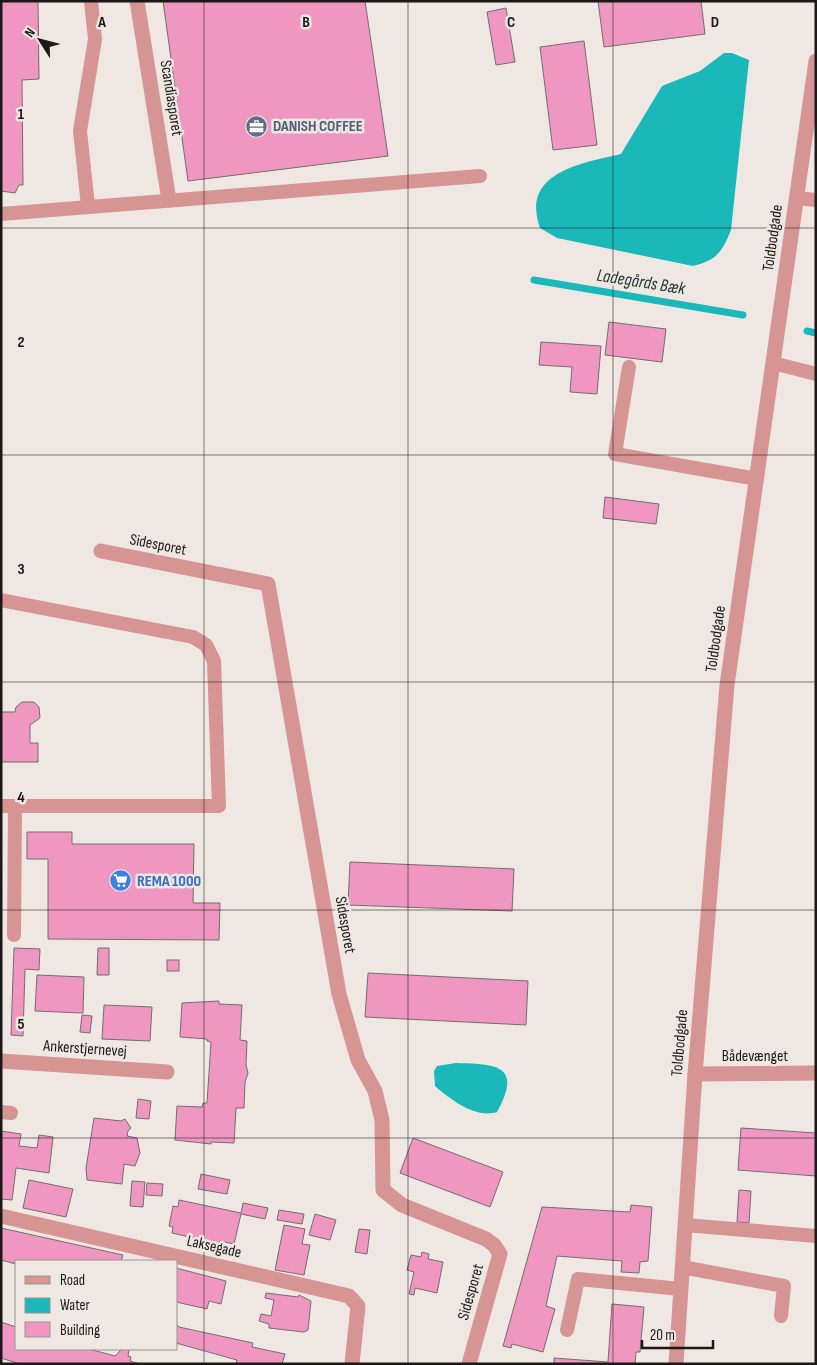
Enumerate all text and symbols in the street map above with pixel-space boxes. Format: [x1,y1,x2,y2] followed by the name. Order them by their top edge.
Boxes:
[97,13,106,32] text: A
[302,13,310,32] text: B
[507,13,515,32] text: C
[711,13,719,32] text: D
[15,15,65,65] north arrow
[21,25,39,41] text: N
[156,59,186,137] street label: Scandiasporet
[18,105,25,124] text: 1
[245,114,269,138] office icon: DANISH COFFEE
[273,117,363,136] place label: DANISH COFFEE
[759,203,787,273] street label: Toldbodgade
[595,265,688,300] water label: Ladegårds Bæk
[17,333,25,352] text: 2
[128,530,188,560] street label: Sidesporet
[17,560,25,579] text: 3
[702,604,730,674] street label: Toldbodgade
[17,788,25,807] text: 4
[109,869,133,893] supermarket icon: REMA 1000
[137,872,201,891] place label: REMA 1000
[331,895,359,955] street label: Sidesporet
[668,1009,692,1077] street label: Toldbodgade
[17,1015,25,1034] text: 5
[42,1037,128,1061] street label: Ankerstjernevej
[722,1047,788,1066] street label: Bådevænget
[185,1231,243,1263] street label: Laksegade
[15,1260,178,1350] legend
[454,1262,488,1322] street label: Sidesporet
[60,1271,85,1290] text: Road
[60,1296,91,1315] text: Water
[642,1318,713,1350] scale bar
[60,1321,100,1340] text: Building
[650,1326,675,1345] text: 20 m

